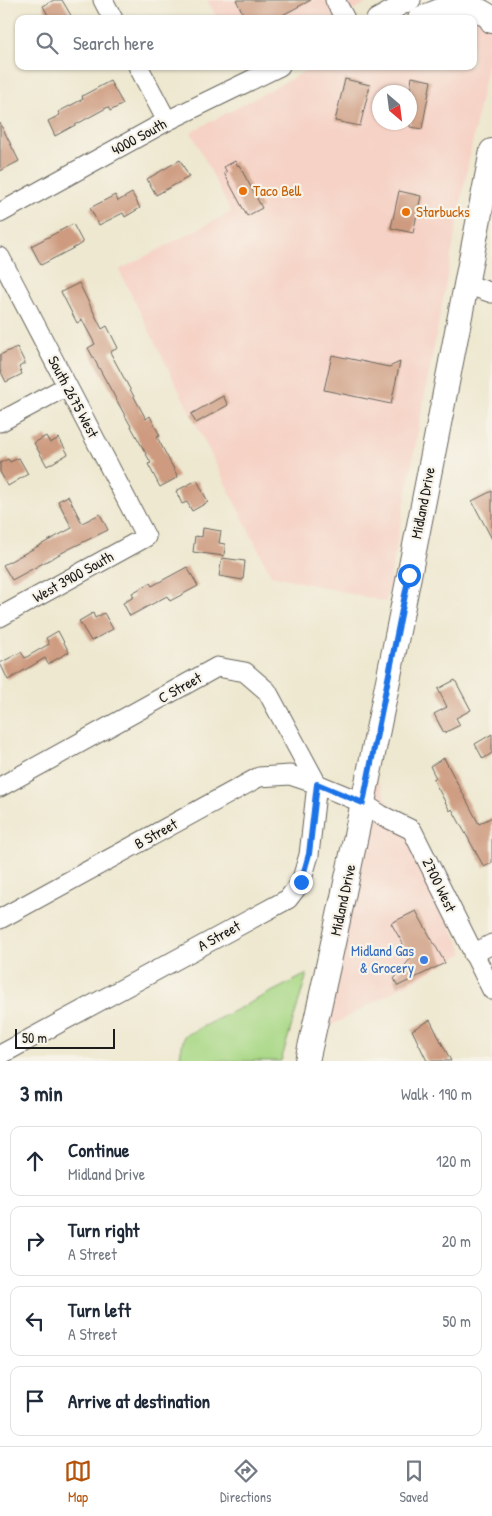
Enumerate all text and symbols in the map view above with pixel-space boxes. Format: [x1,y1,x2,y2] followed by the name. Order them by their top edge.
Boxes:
[15,15,477,70] search box
[33,29,61,57] icon: search
[73,30,154,56] text: Search here
[372,85,417,130] north arrow
[108,113,170,160] street label: 4000 South
[253,180,302,201] place label: Taco Bell
[237,185,249,197] marker: Taco Bell
[416,201,470,222] place label: Starbucks
[400,206,412,218] marker: Starbucks
[43,352,104,442] street label: South 2675 West
[405,465,440,540] street label: Midland Drive
[29,546,117,607] street label: West 3900 South
[398,564,421,587] route start
[154,667,206,708] street label: C Street
[131,813,182,854] street label: B Street
[417,854,462,916] street label: 2700 West
[325,862,360,937] street label: Midland Drive
[290,871,313,894] route end
[194,915,245,956] street label: A Street
[351,940,414,978] place label: Midland Gas & Grocery
[418,954,430,966] marker: Midland Gas & Grocery
[15,1026,115,1049] scale bar
[22,1028,47,1047] text: 50 m
[20,1079,63,1108] text: 3 min
[401,1083,472,1105] text: Walk · 190 m
[68,1137,129,1163] text: Continue
[21,1147,49,1175] icon: ahead
[436,1150,471,1172] text: 120 m
[68,1163,145,1185] text: Midland Drive
[68,1217,139,1243] text: Turn right
[21,1227,49,1255] icon: right
[442,1230,471,1252] text: 20 m
[68,1243,117,1265] text: A Street
[68,1297,131,1323] text: Turn left
[21,1307,49,1335] icon: left
[443,1310,471,1332] text: 50 m
[68,1323,117,1345] text: A Street
[21,1387,49,1415] icon: arrive
[68,1388,210,1414] text: Arrive at destination
[64,1457,92,1506] tab: Map
[220,1457,271,1506] tab: Directions
[399,1457,428,1506] tab: Saved

